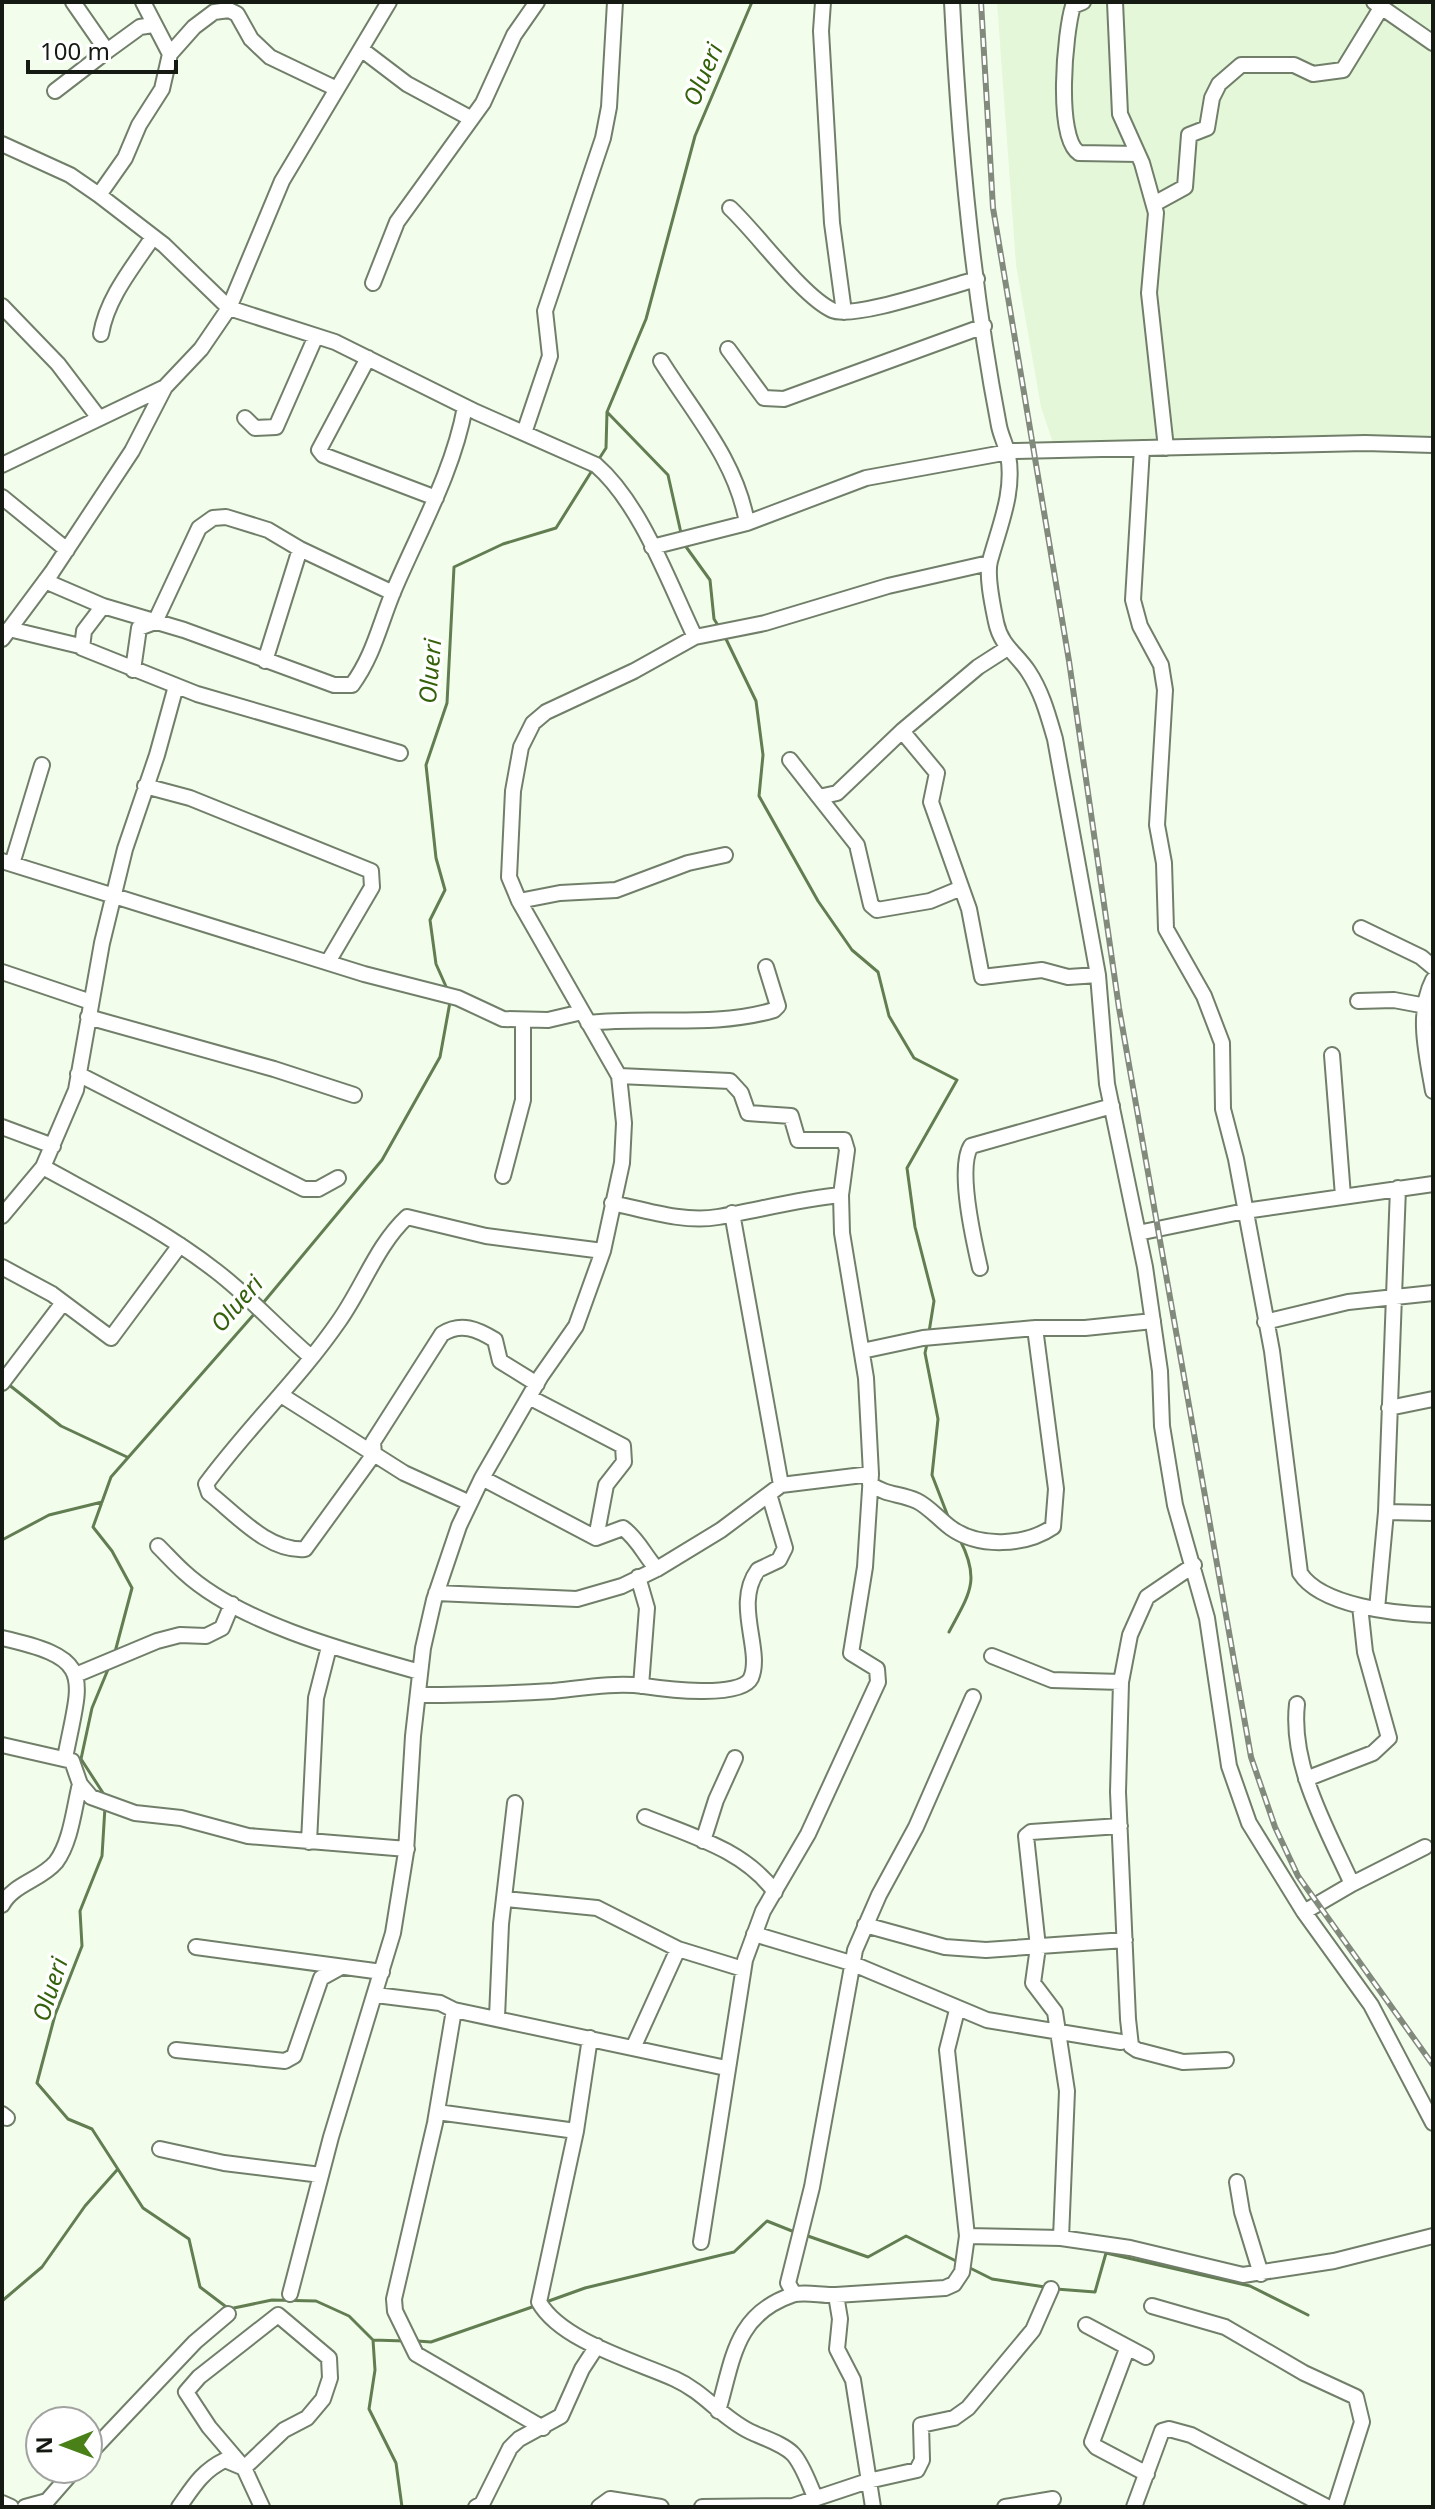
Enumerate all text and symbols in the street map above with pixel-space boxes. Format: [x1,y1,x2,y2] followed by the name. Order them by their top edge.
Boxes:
[28,24,176,74] scale bar
[40,34,110,67] text: 100 m
[674,37,730,110] water label: Olueri
[410,636,448,705] water label: Olueri
[202,1267,270,1338] water label: Olueri
[23,1952,75,2025] water label: Olueri
[24,2405,104,2485] north arrow
[28,2436,58,2455] text: N

